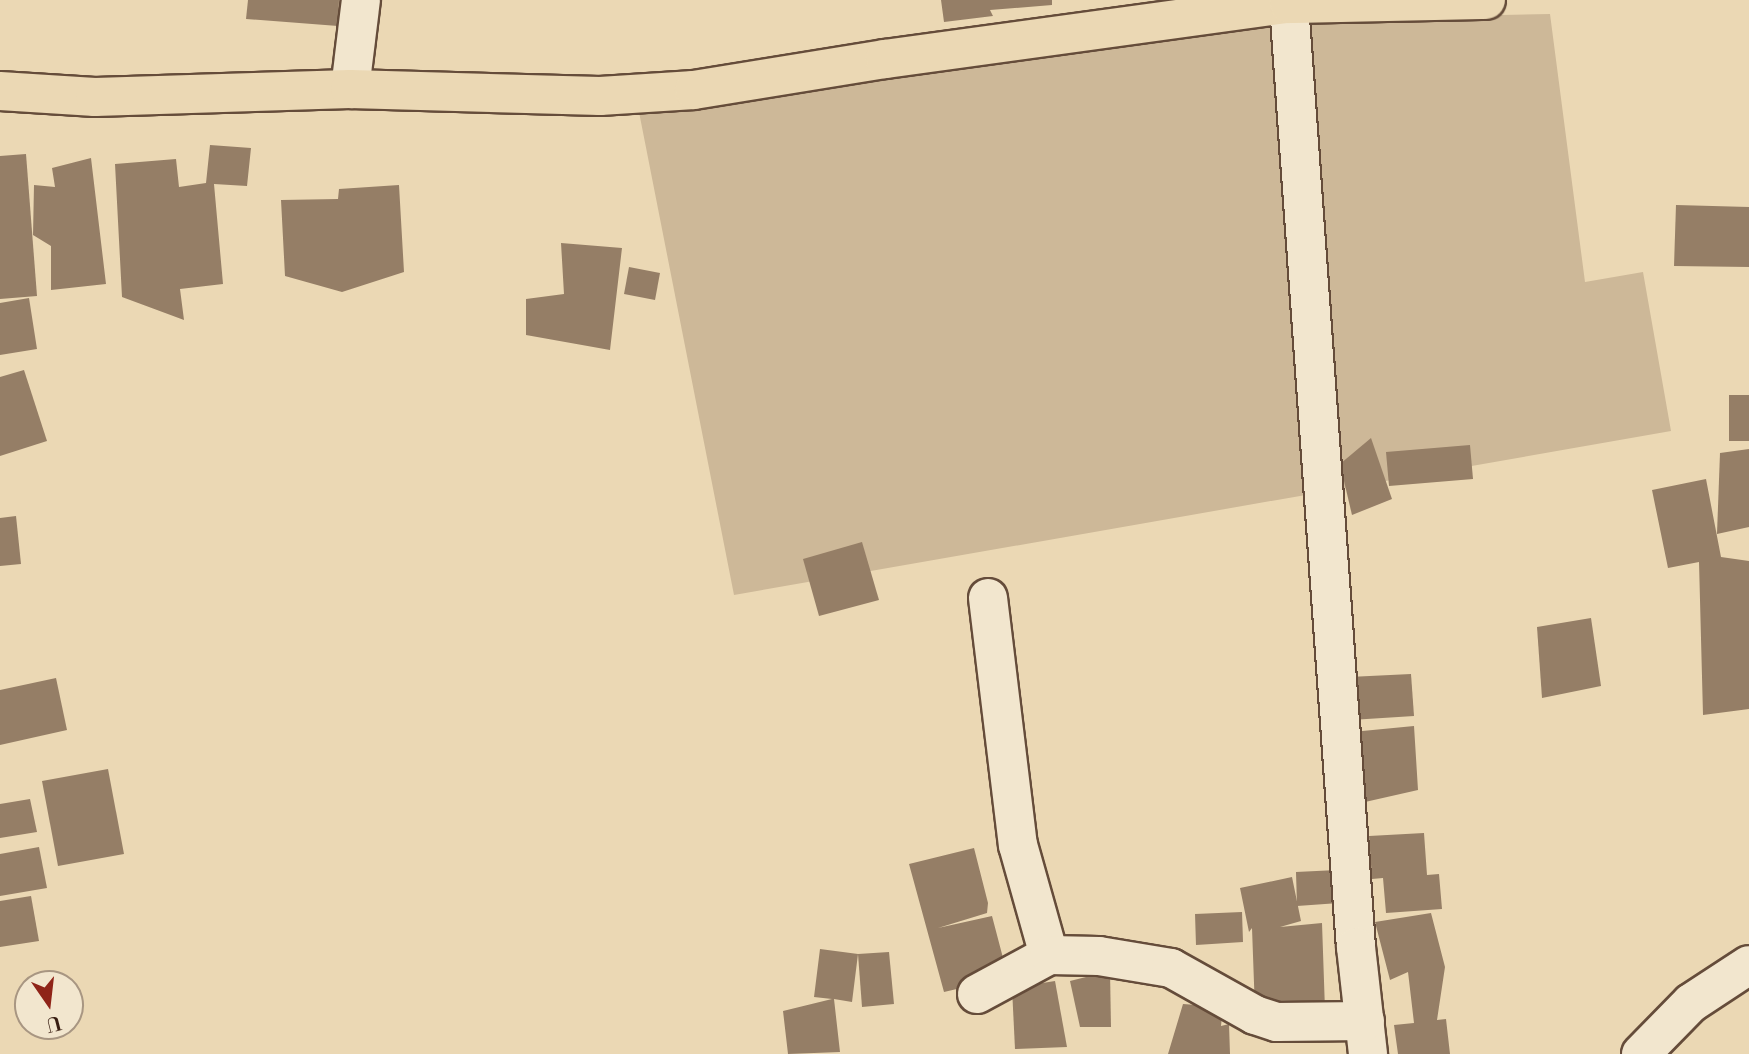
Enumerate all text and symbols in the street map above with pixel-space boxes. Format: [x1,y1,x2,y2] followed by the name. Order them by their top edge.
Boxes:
[14,970,84,1040] north arrow
[44,1010,64,1037] text: U

